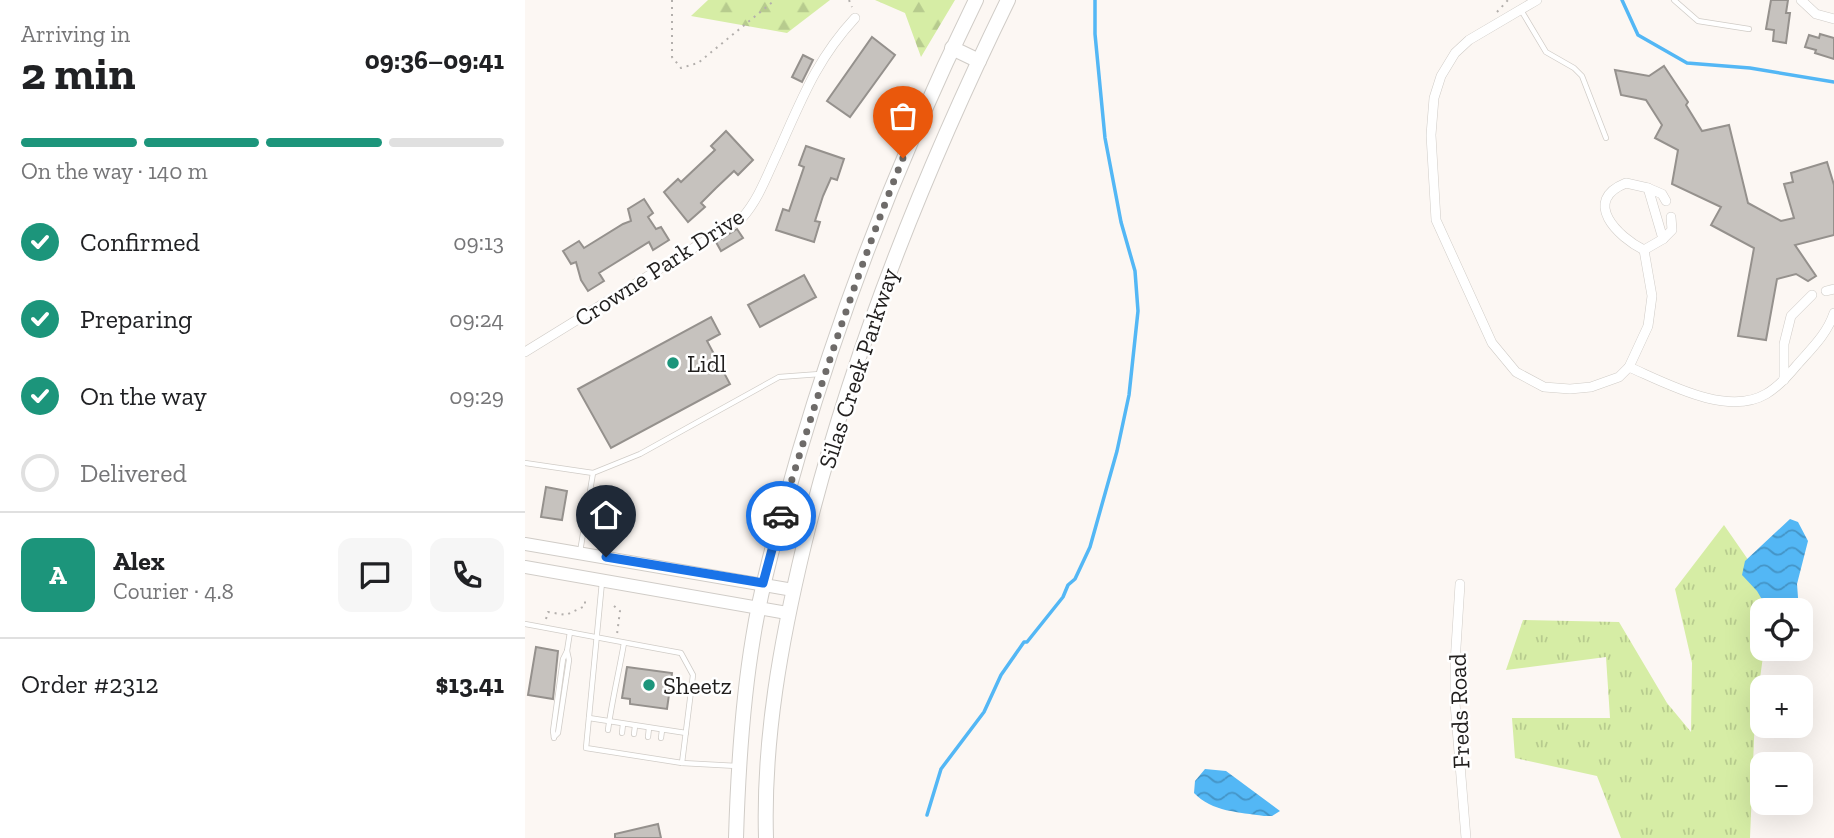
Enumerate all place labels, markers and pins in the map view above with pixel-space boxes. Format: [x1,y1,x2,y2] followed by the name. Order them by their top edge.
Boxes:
[873,86,933,158] pin
[687,349,726,378] place label: Lidl
[665,355,681,371] marker: Lidl
[576,485,636,557] pin
[663,671,732,700] place label: Sheetz
[641,677,657,693] marker: Sheetz

